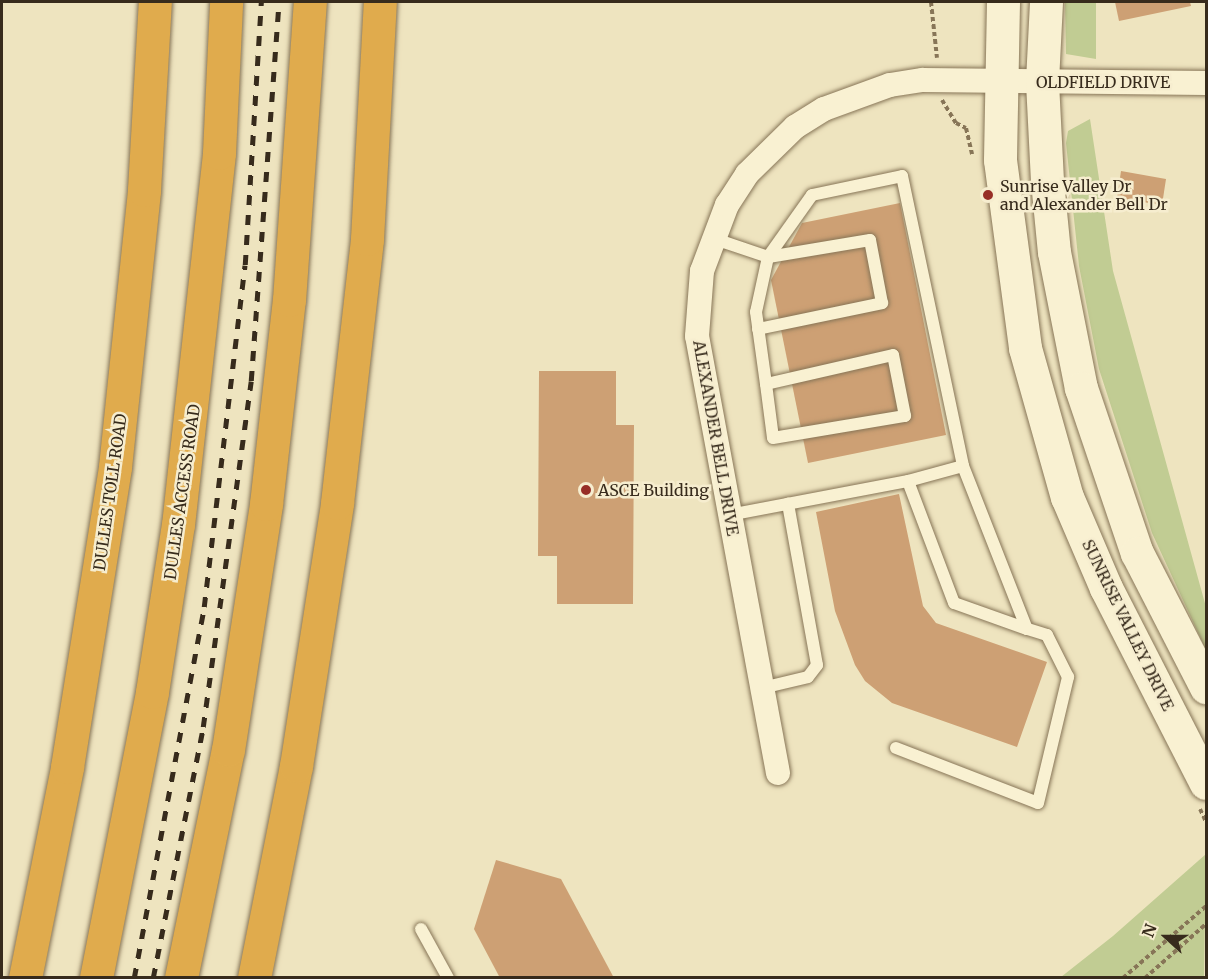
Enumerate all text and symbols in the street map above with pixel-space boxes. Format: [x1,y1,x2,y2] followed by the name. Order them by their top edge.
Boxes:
[1036,72,1170,92] street label: OLDFIELD DRIVE
[1000,176,1168,214] place label: Sunrise Valley Dr and Alexander Bell Dr
[981,188,995,202] marker: Sunrise Valley Dr and Alexander Bell Dr
[689,339,743,537] street label: ALEXANDER BELL DRIVE
[160,403,204,581] street label: DULLES ACCESS ROAD
[89,412,131,572] street label: DULLES TOLL ROAD
[598,480,709,500] place label: ASCE Building
[579,483,593,497] marker: ASCE Building
[1078,536,1178,714] street label: SUNRISE VALLEY DRIVE
[1136,907,1196,967] north arrow
[1138,921,1161,940] text: N

